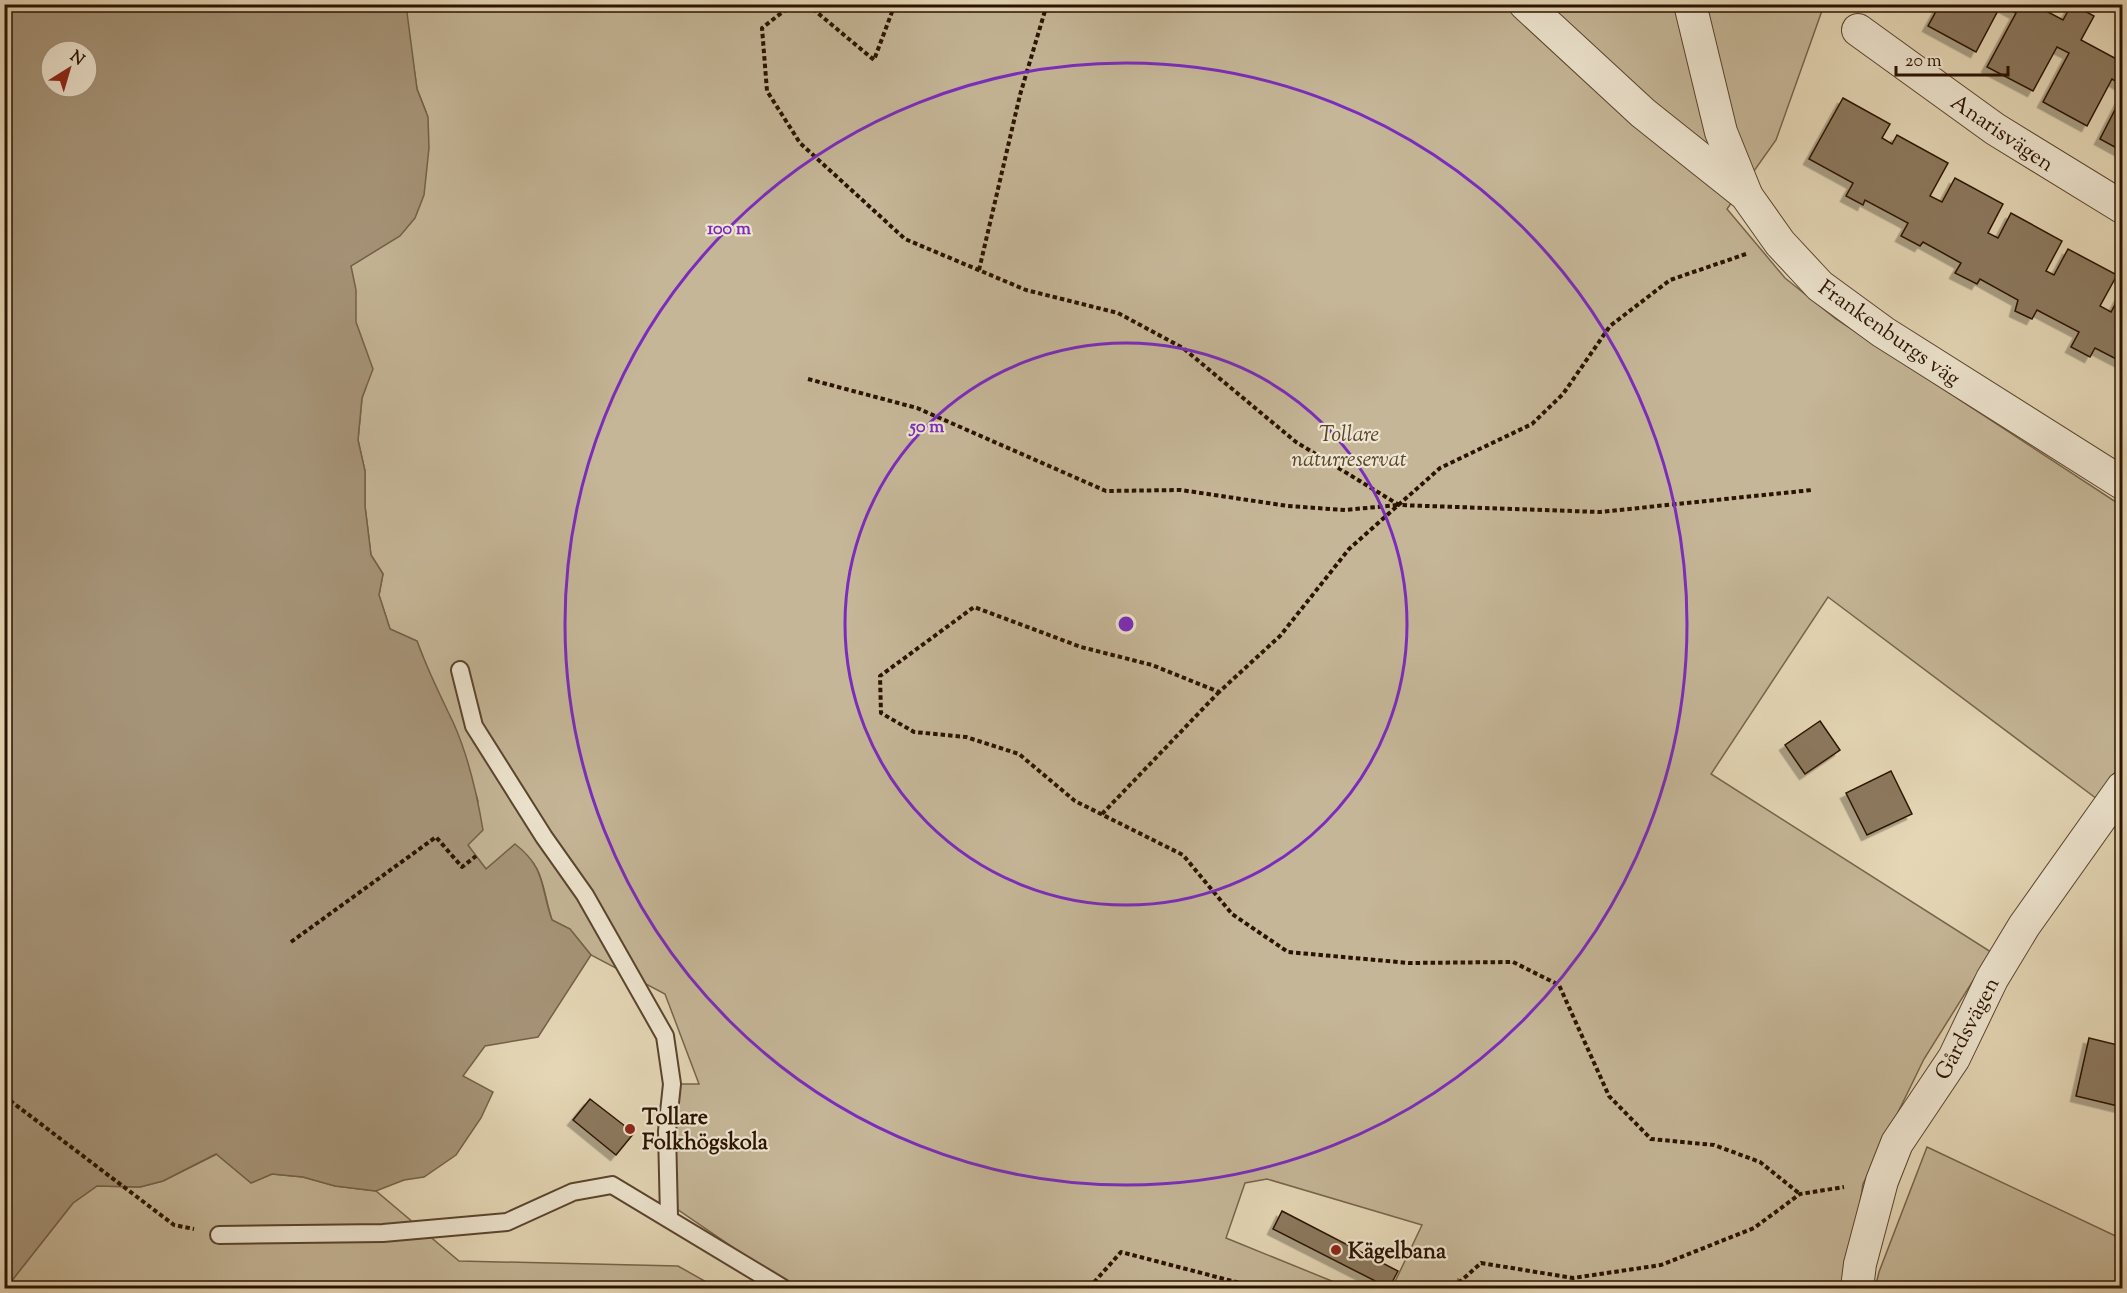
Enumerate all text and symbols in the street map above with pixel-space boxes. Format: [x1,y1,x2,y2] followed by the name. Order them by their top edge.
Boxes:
[39,39,99,99] north arrow
[1896,39,2008,77] scale bar
[64,46,89,72] text: N
[1905,49,1942,75] text: 20 m
[1943,88,2060,181] street label: Anarisvägen
[707,217,751,243] text: 100 m
[1811,273,1966,396] street label: Frankenburgs väg
[908,415,944,441] text: 50 m
[1292,420,1407,477] park label: Tollare naturreservat
[1116,614,1136,634] centre of rings
[1928,972,2009,1087] street label: Gårdsvägen
[642,1103,769,1160] place label: Tollare Folkhögskola
[623,1122,637,1136] marker: Tollare Folkhögskola
[1348,1237,1447,1269] place label: Kägelbana
[1329,1243,1343,1257] marker: Kägelbana

